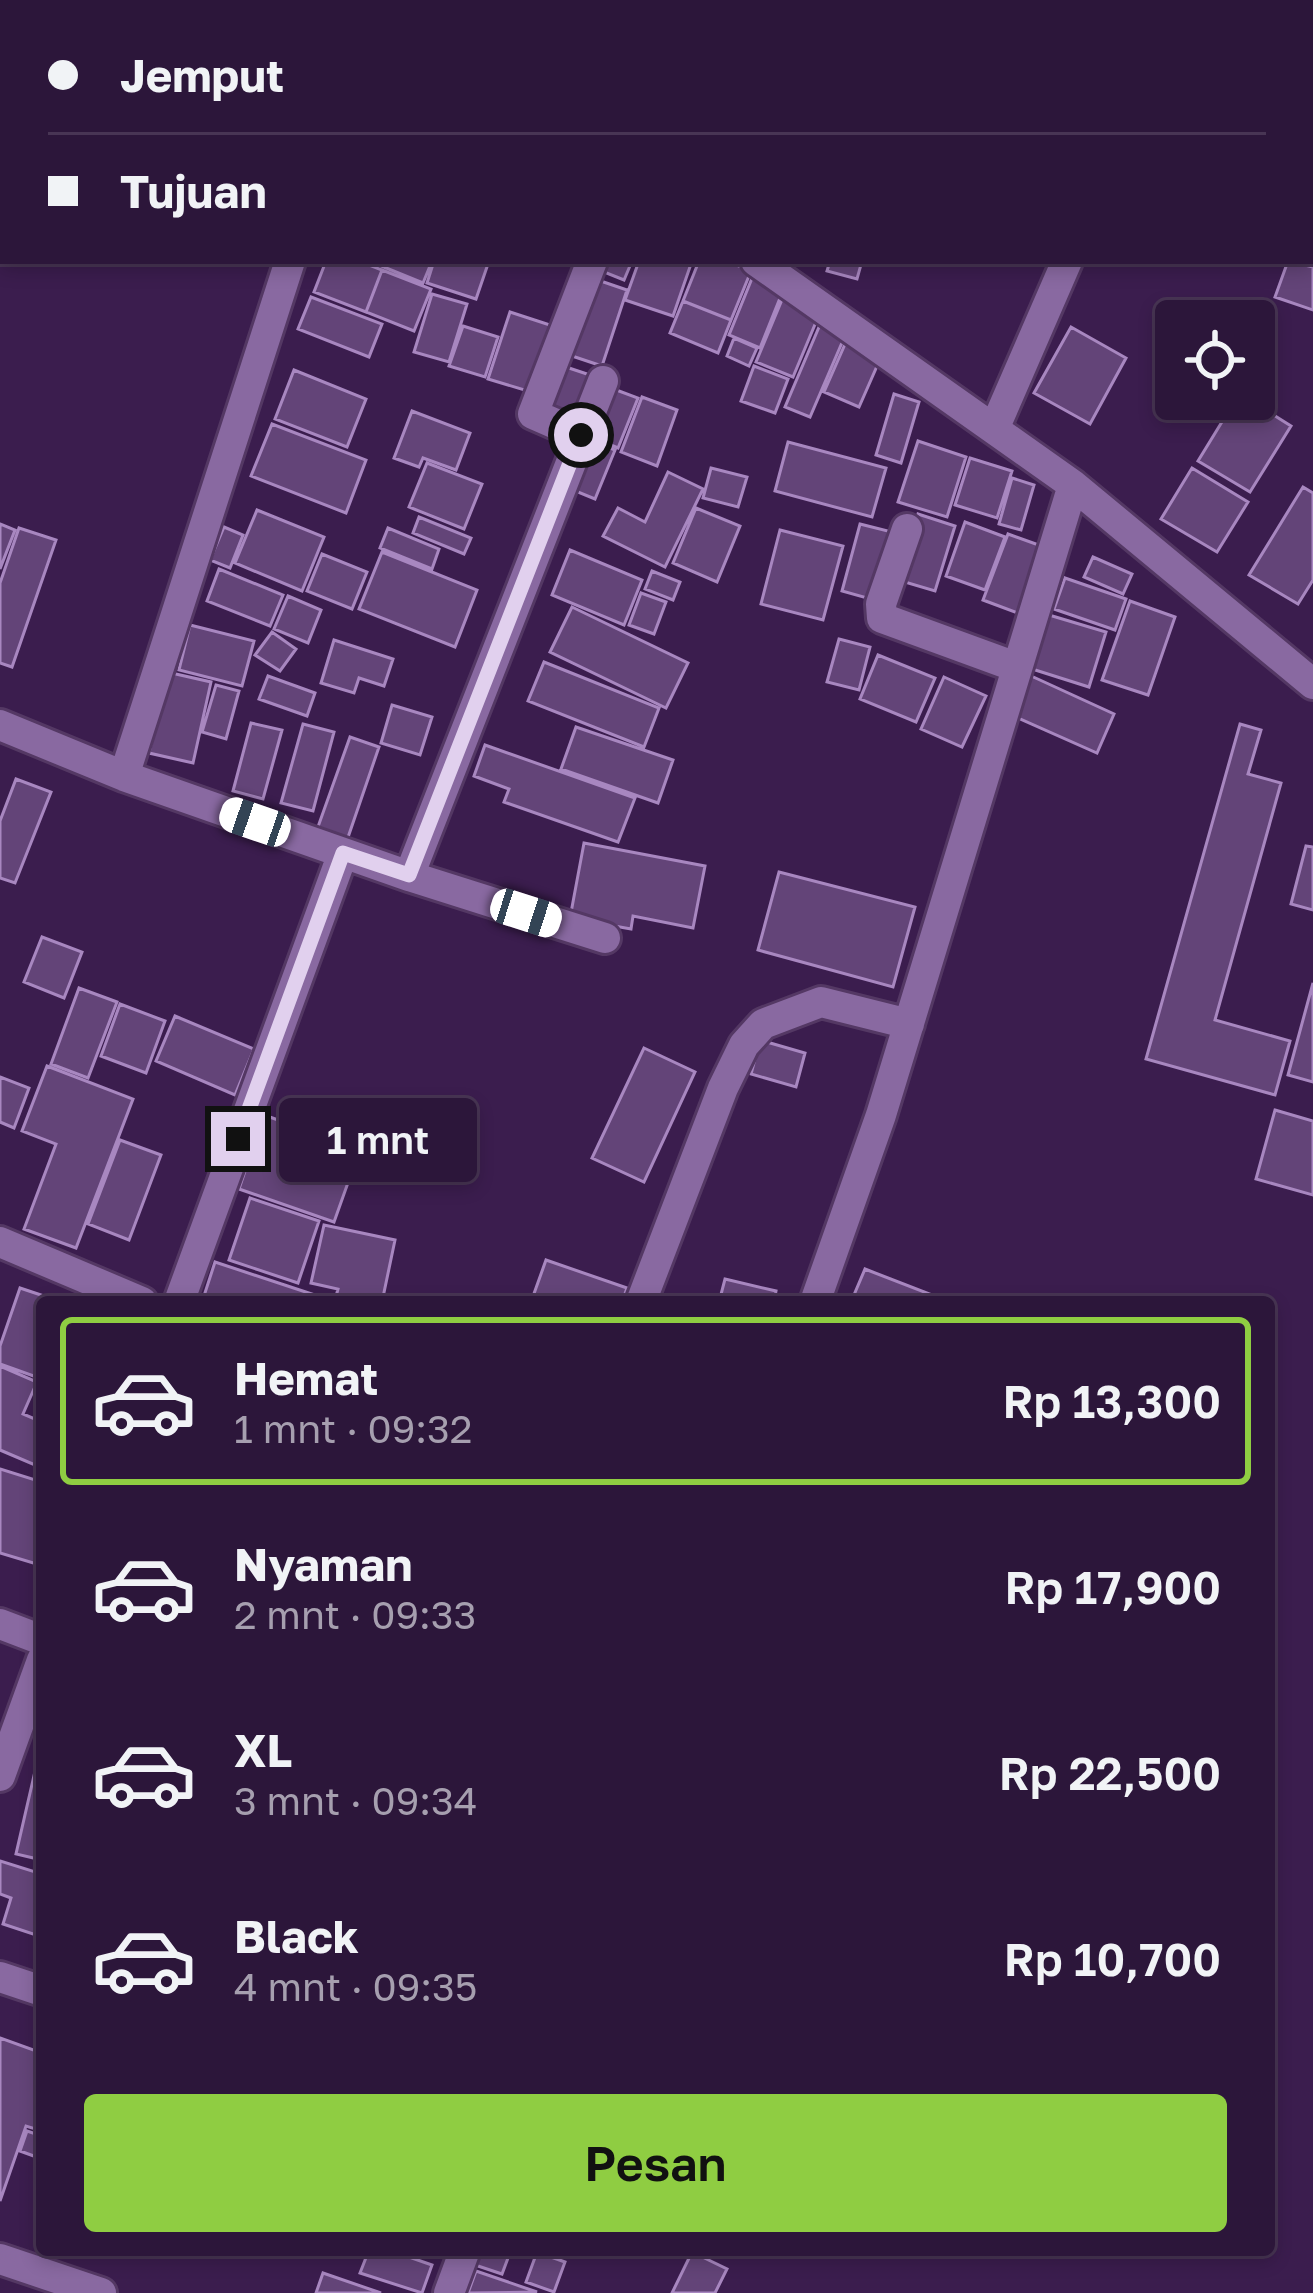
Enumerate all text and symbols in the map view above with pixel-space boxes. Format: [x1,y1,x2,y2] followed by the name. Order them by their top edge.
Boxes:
[120,48,284,102] text: Jemput
[120,164,267,218] text: Tujuan
[1155,300,1275,420] map controls
[1155,300,1275,420] button: locate
[554,408,608,462] route start
[215,793,295,851] car
[486,885,566,941] car
[280,1097,478,1181] callout: 1 mnt
[211,1112,265,1166] route end
[327,1116,429,1163] text: 1 mnt
[90,1347,198,1455] icon: car
[234,1351,378,1405] text: Hemat
[1003,1374,1221,1428] text: Rp 13,300
[234,1405,473,1452] text: 1 mnt · 09:32
[90,1533,198,1641] icon: car
[234,1537,412,1591] text: Nyaman
[1005,1560,1221,1614] text: Rp 17,900
[234,1591,476,1638] text: 2 mnt · 09:33
[90,1719,198,1827] icon: car
[234,1723,292,1777] text: XL
[999,1746,1221,1800] text: Rp 22,500
[234,1777,478,1824] text: 3 mnt · 09:34
[90,1905,198,2013] icon: car
[234,1909,359,1963] text: Black
[1004,1932,1221,1986] text: Rp 10,700
[234,1963,477,2010] text: 4 mnt · 09:35
[84,2094,1227,2232] button: Pesan

